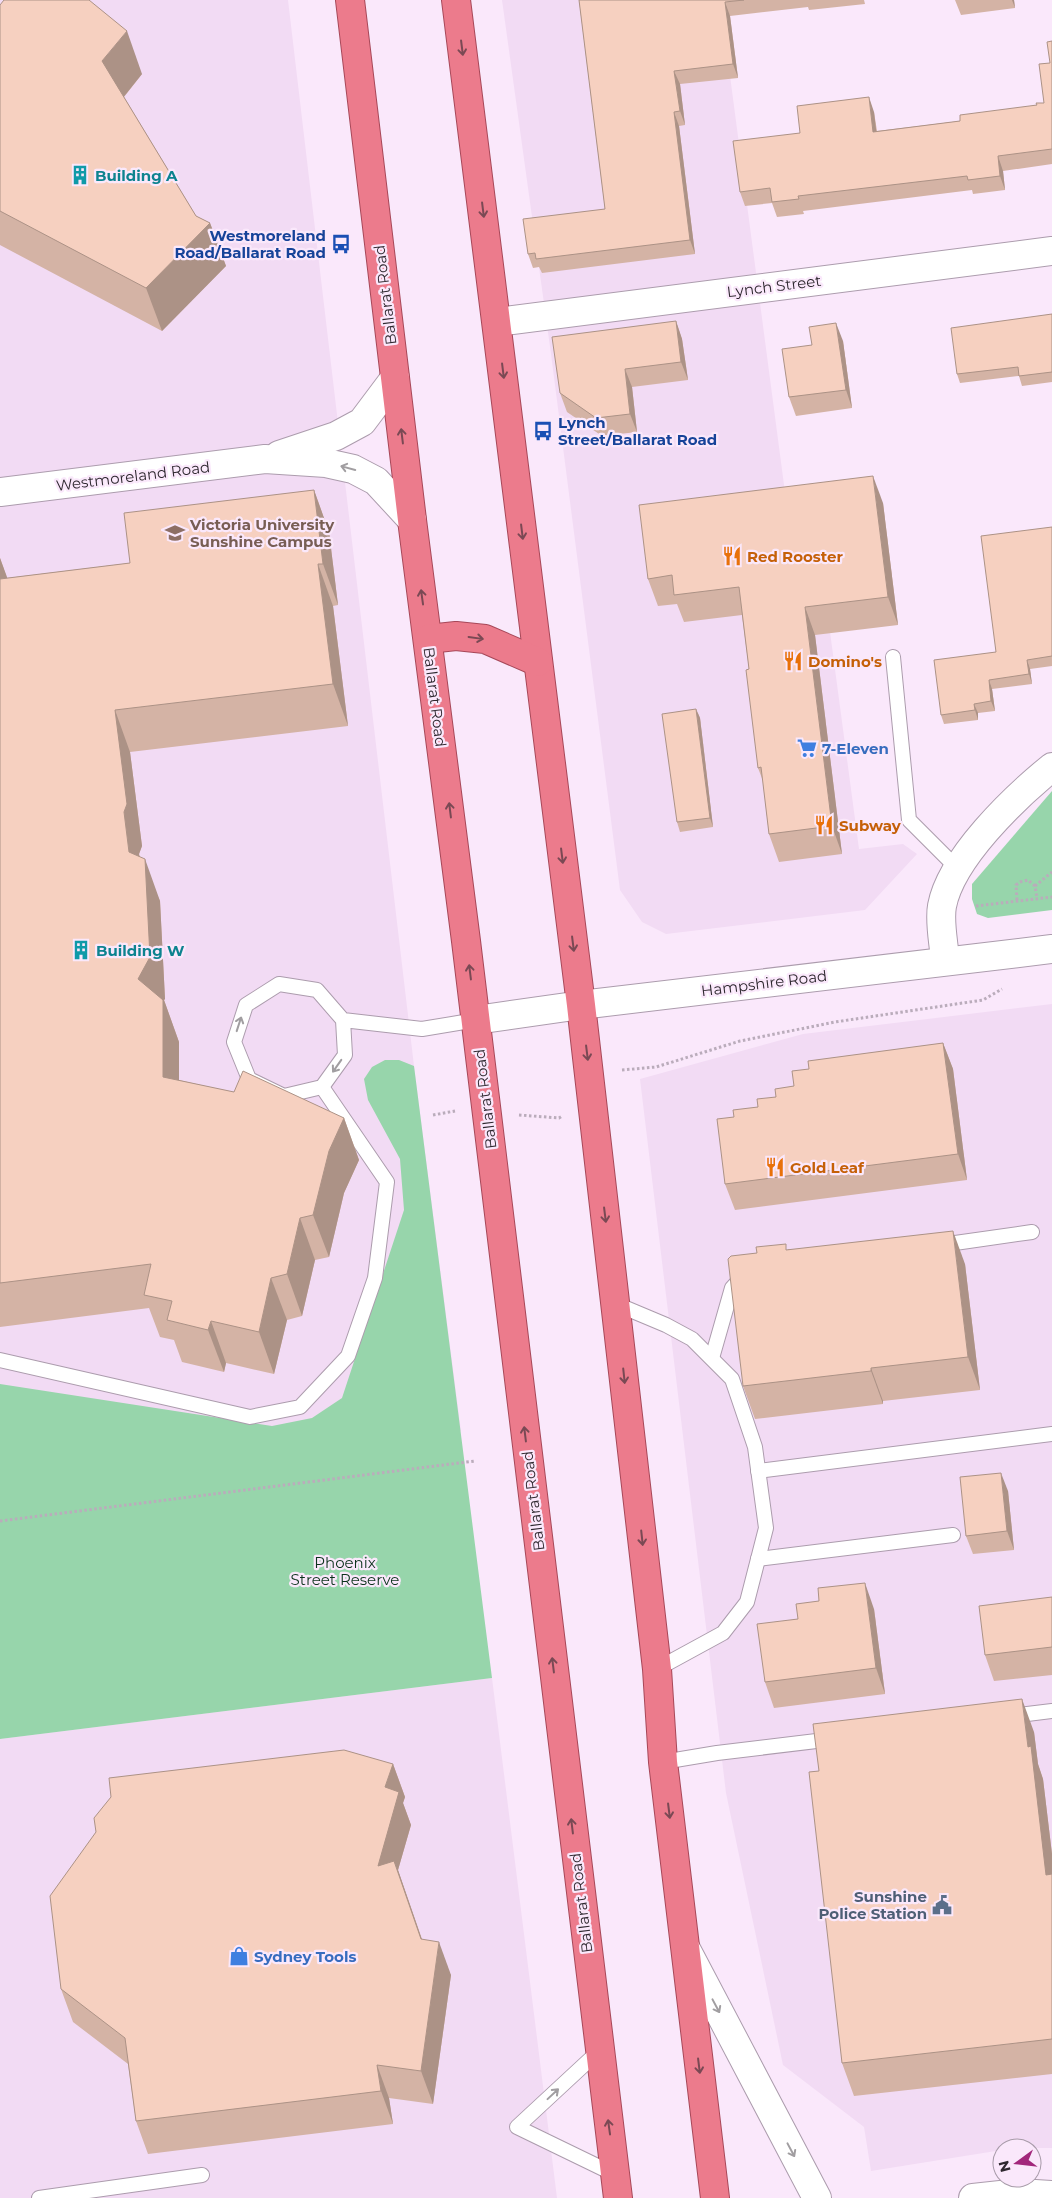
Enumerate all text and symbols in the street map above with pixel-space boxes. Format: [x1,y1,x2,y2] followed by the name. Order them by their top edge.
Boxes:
[457,40,467,56] one-way arrow
[69,164,91,186] building icon: Building A
[95,166,178,185] place label: Building A
[478,201,488,217] one-way arrow
[174,226,326,262] place label: Westmoreland Road/Ballarat Road
[330,233,352,255] bus stop icon: Westmoreland Road/Ballarat Road
[369,244,401,346] street label: Ballarat Road
[726,271,822,301] street label: Lynch Street
[498,363,508,379] one-way arrow
[558,413,717,449] place label: Lynch Street/Ballarat Road
[532,420,554,442] bus stop icon: Lynch Street/Ballarat Road
[397,428,407,444] one-way arrow
[55,457,211,495] street label: Westmoreland Road
[340,463,356,473] one-way arrow
[189,515,335,551] place label: Victoria University Sunshine Campus
[164,522,186,544] school or university icon: Victoria University Sunshine Campus
[517,524,527,540] one-way arrow
[721,545,743,567] restaurant icon: Red Rooster
[747,547,843,566] place label: Red Rooster
[417,589,427,605] one-way arrow
[468,633,484,643] one-way arrow
[419,646,451,748] street label: Ballarat Road
[782,650,804,672] restaurant icon: Domino's
[808,652,882,671] place label: Domino's
[796,737,818,759] supermarket icon: 7-Eleven
[822,739,889,758] place label: 7-Eleven
[444,803,454,819] one-way arrow
[813,814,835,836] restaurant icon: Subway
[839,816,902,835] place label: Subway
[557,847,567,863] one-way arrow
[569,936,579,952] one-way arrow
[70,939,92,961] building icon: Building W
[96,941,185,960] place label: Building W
[465,964,475,980] one-way arrow
[700,966,828,1000] street label: Hampshire Road
[235,1016,245,1032] one-way arrow
[582,1045,592,1061] one-way arrow
[469,1048,501,1150] street label: Ballarat Road
[332,1059,342,1073] one-way arrow
[764,1156,786,1178] restaurant icon: Gold Leaf
[790,1158,865,1177] place label: Gold Leaf
[600,1206,610,1222] one-way arrow
[619,1368,629,1384] one-way arrow
[520,1426,530,1442] one-way arrow
[517,1450,549,1552] street label: Ballarat Road
[637,1529,647,1545] one-way arrow
[291,1553,399,1589] park label: Phoenix Street Reserve
[548,1657,558,1673] one-way arrow
[664,1803,674,1819] one-way arrow
[567,1819,577,1835] one-way arrow
[565,1852,597,1954] street label: Ballarat Road
[819,1887,927,1923] place label: Sunshine Police Station
[931,1894,953,1916] public building icon: Sunshine Police Station
[228,1945,250,1967] shop icon: Sydney Tools
[254,1947,356,1966] place label: Sydney Tools
[712,1998,721,2013] one-way arrow
[694,2057,704,2073] one-way arrow
[547,2088,560,2100] one-way arrow
[604,2119,614,2135] one-way arrow
[992,2138,1042,2188] north arrow
[786,2143,796,2158] one-way arrow
[994,2159,1015,2174] text: N

